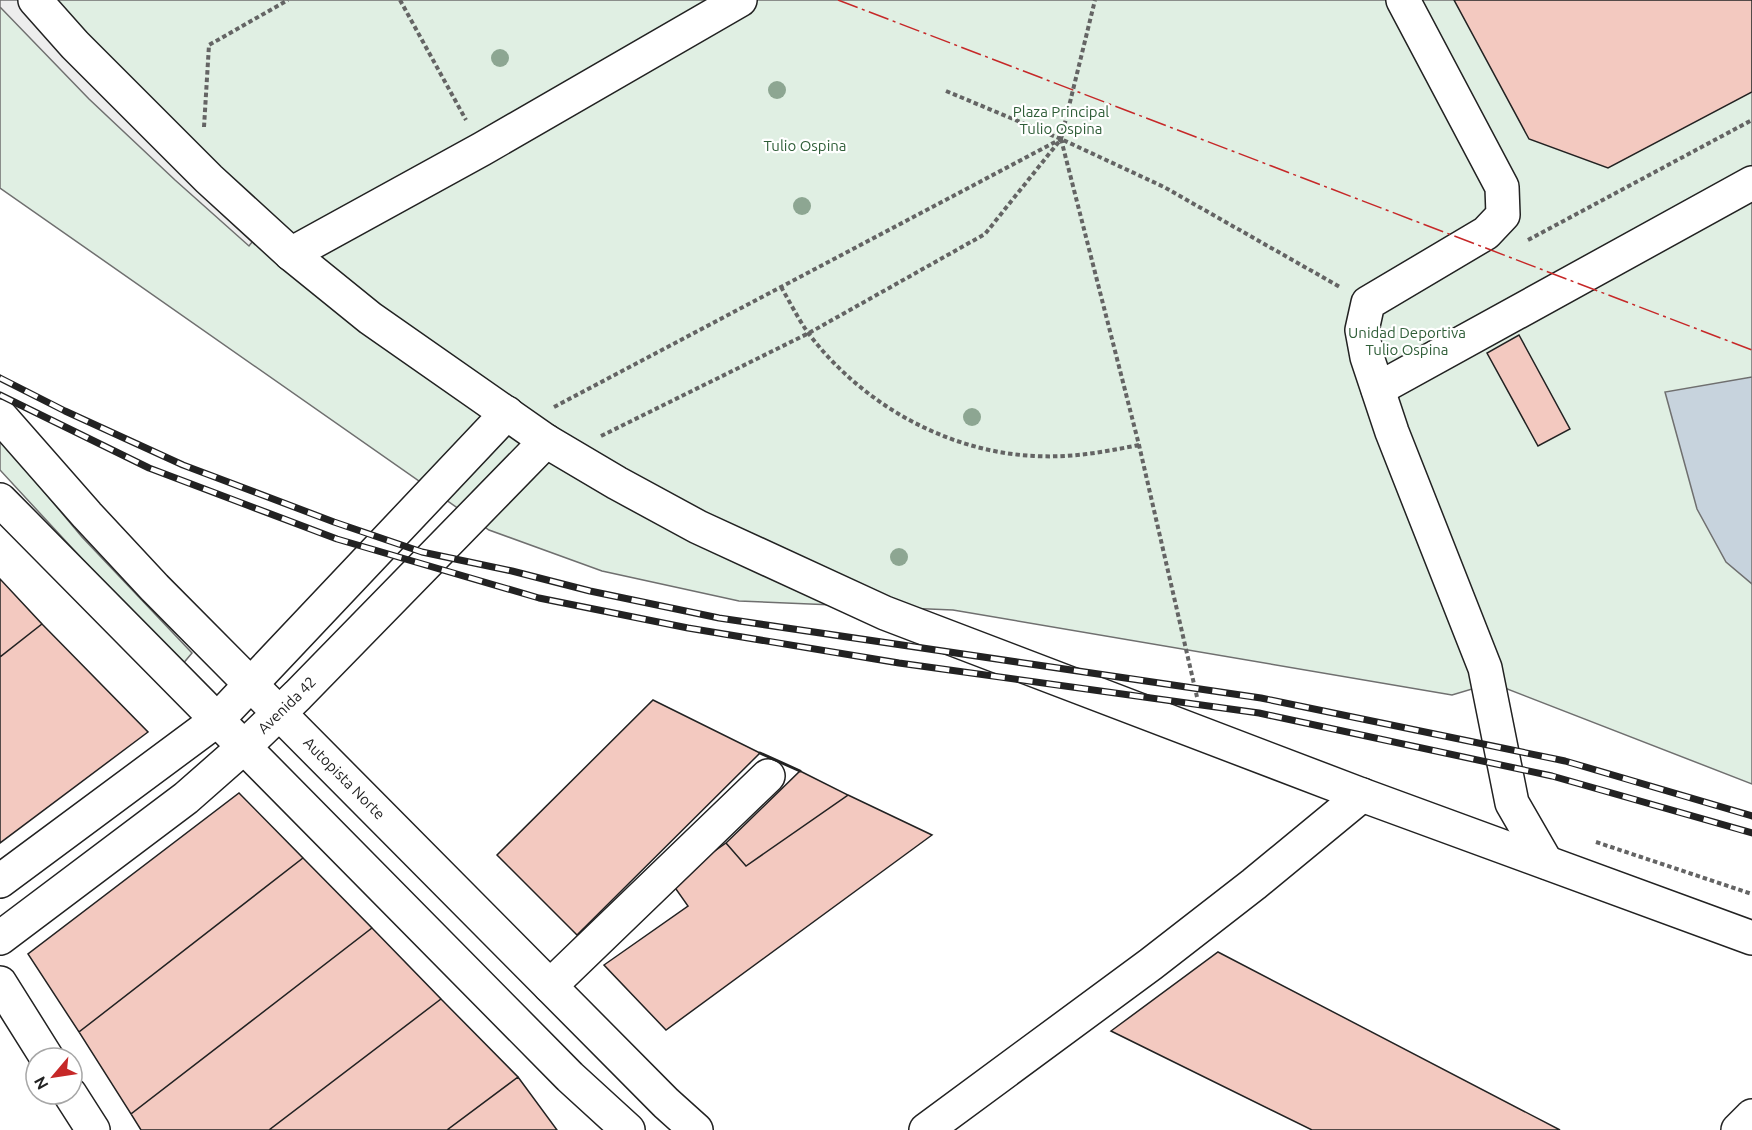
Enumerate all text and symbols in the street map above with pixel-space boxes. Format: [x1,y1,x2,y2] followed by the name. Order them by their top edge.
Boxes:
[1013,103,1109,137] park label: Plaza Principal Tulio Ospina
[763,137,847,154] park label: Tulio Ospina
[1348,324,1466,358] park label: Unidad Deportiva Tulio Ospina
[254,673,319,737] street label: Avenida 42
[300,734,389,823] street label: Autopista Norte
[24,1046,84,1106] north arrow
[30,1074,52,1093] text: N

